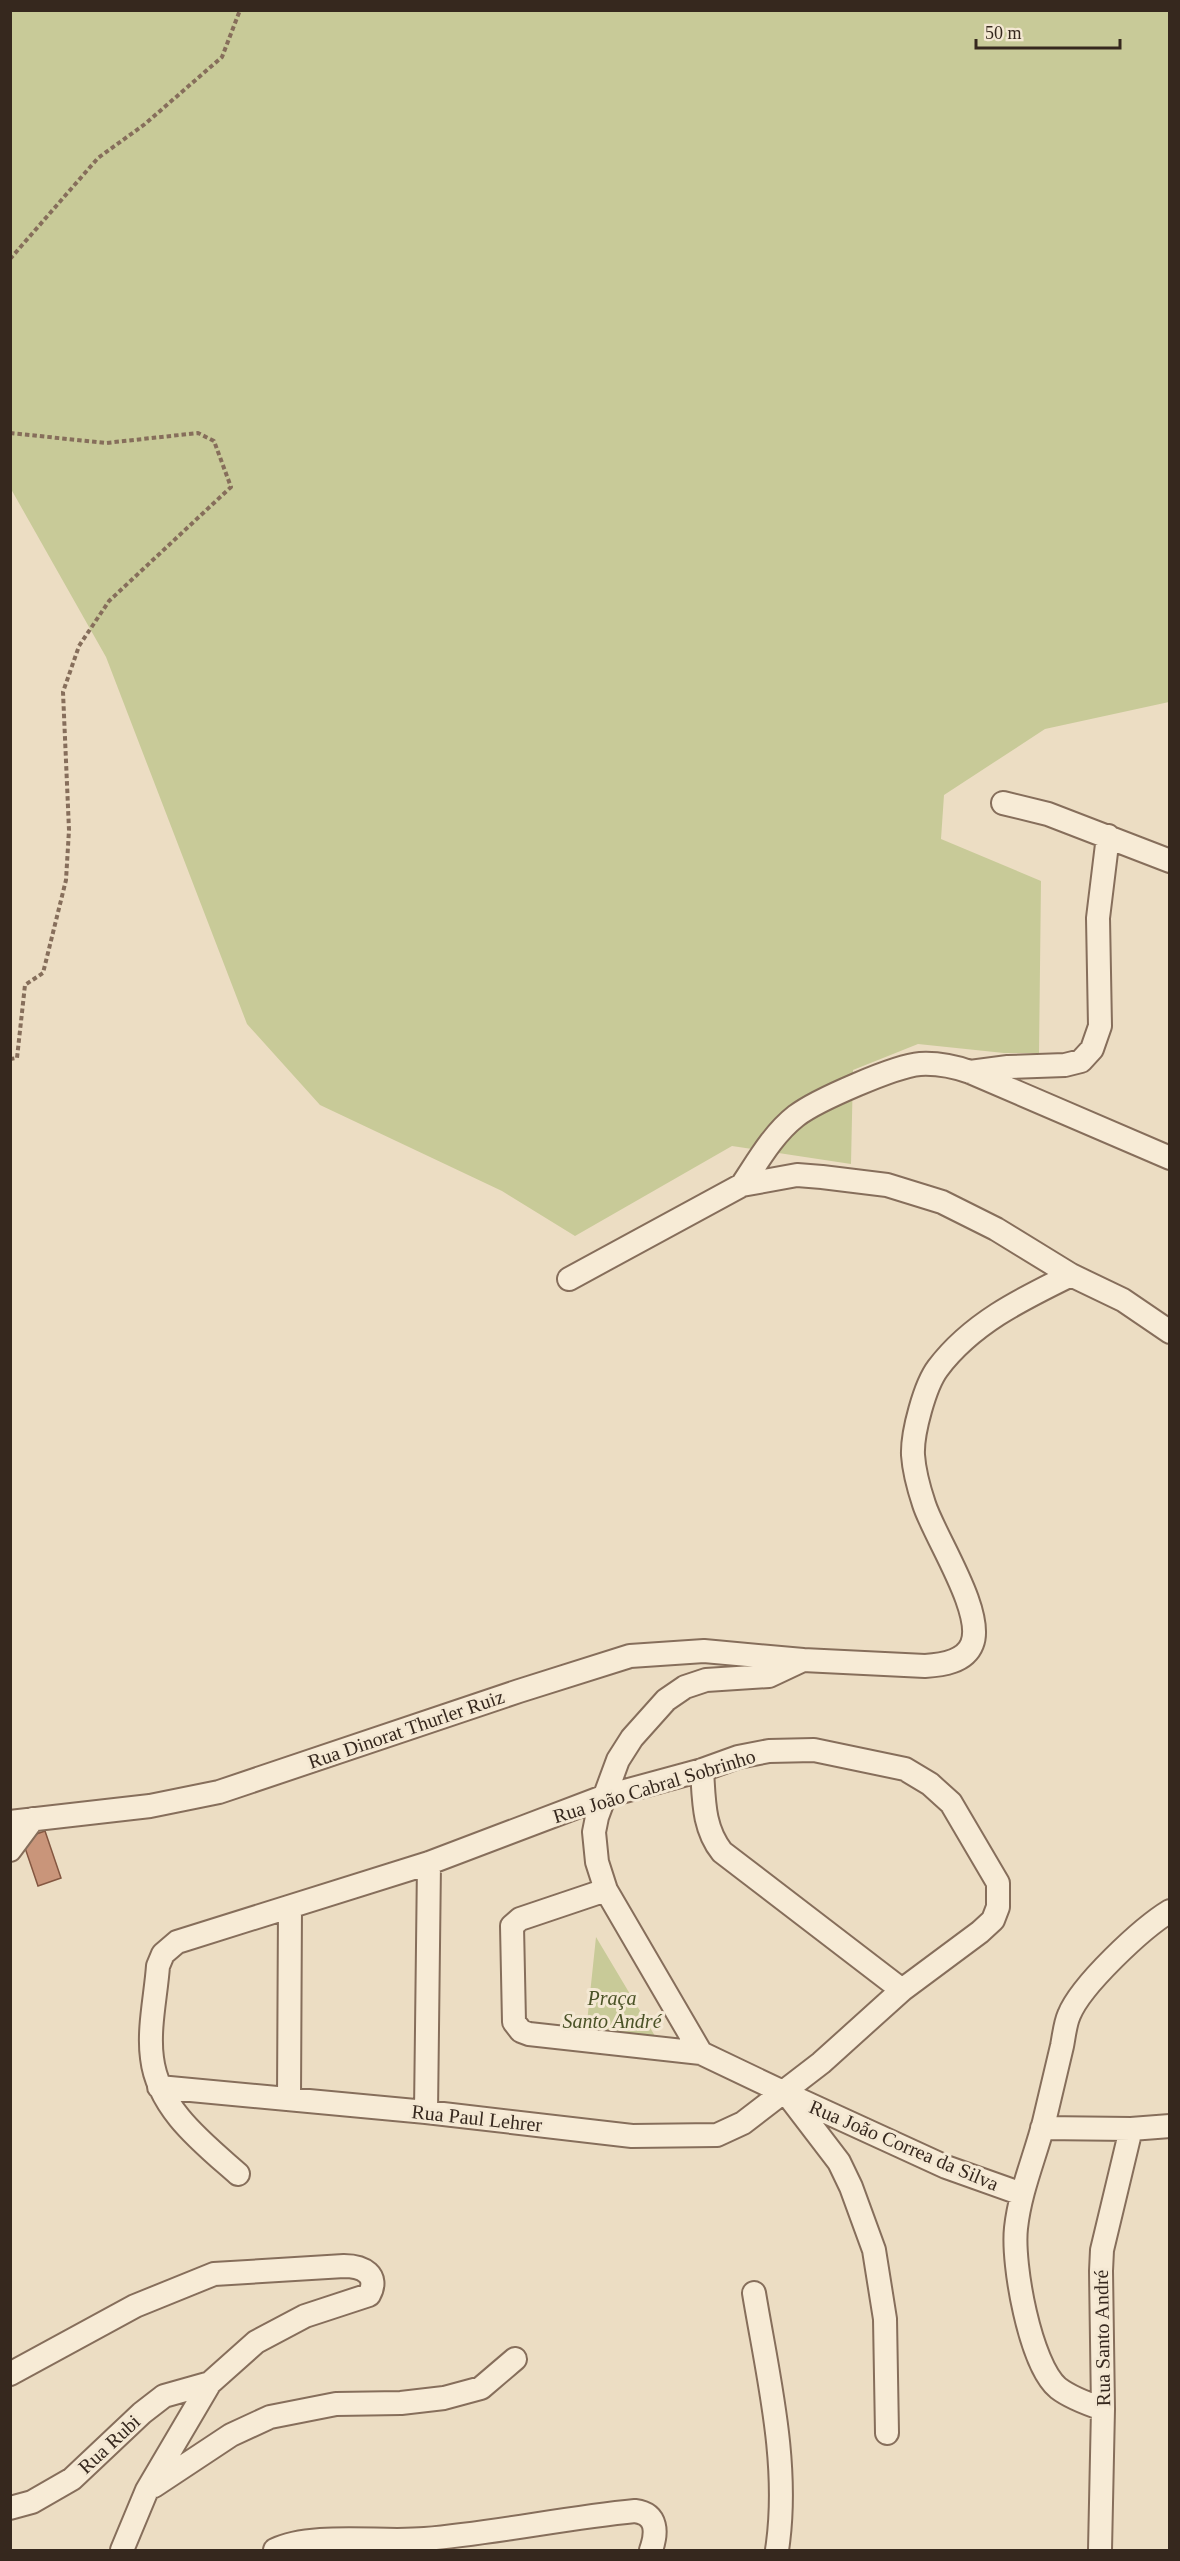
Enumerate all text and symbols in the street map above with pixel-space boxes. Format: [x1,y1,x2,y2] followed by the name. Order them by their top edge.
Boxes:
[976,12,1120,50] scale bar
[985,23,1022,43] text: 50 m
[305,1685,507,1773] street label: Rua Dinorat Thurler Ruiz
[550,1745,758,1827] street label: Rua João Cabral Sobrinho
[562,1987,663,2032] park label: Praça Santo André
[806,2095,1002,2195] street label: Rua João Correa da Silva
[411,2100,544,2136] street label: Rua Paul Lehrer
[1090,2269,1114,2407] street label: Rua Santo André
[74,2410,145,2478] street label: Rua Rubi

